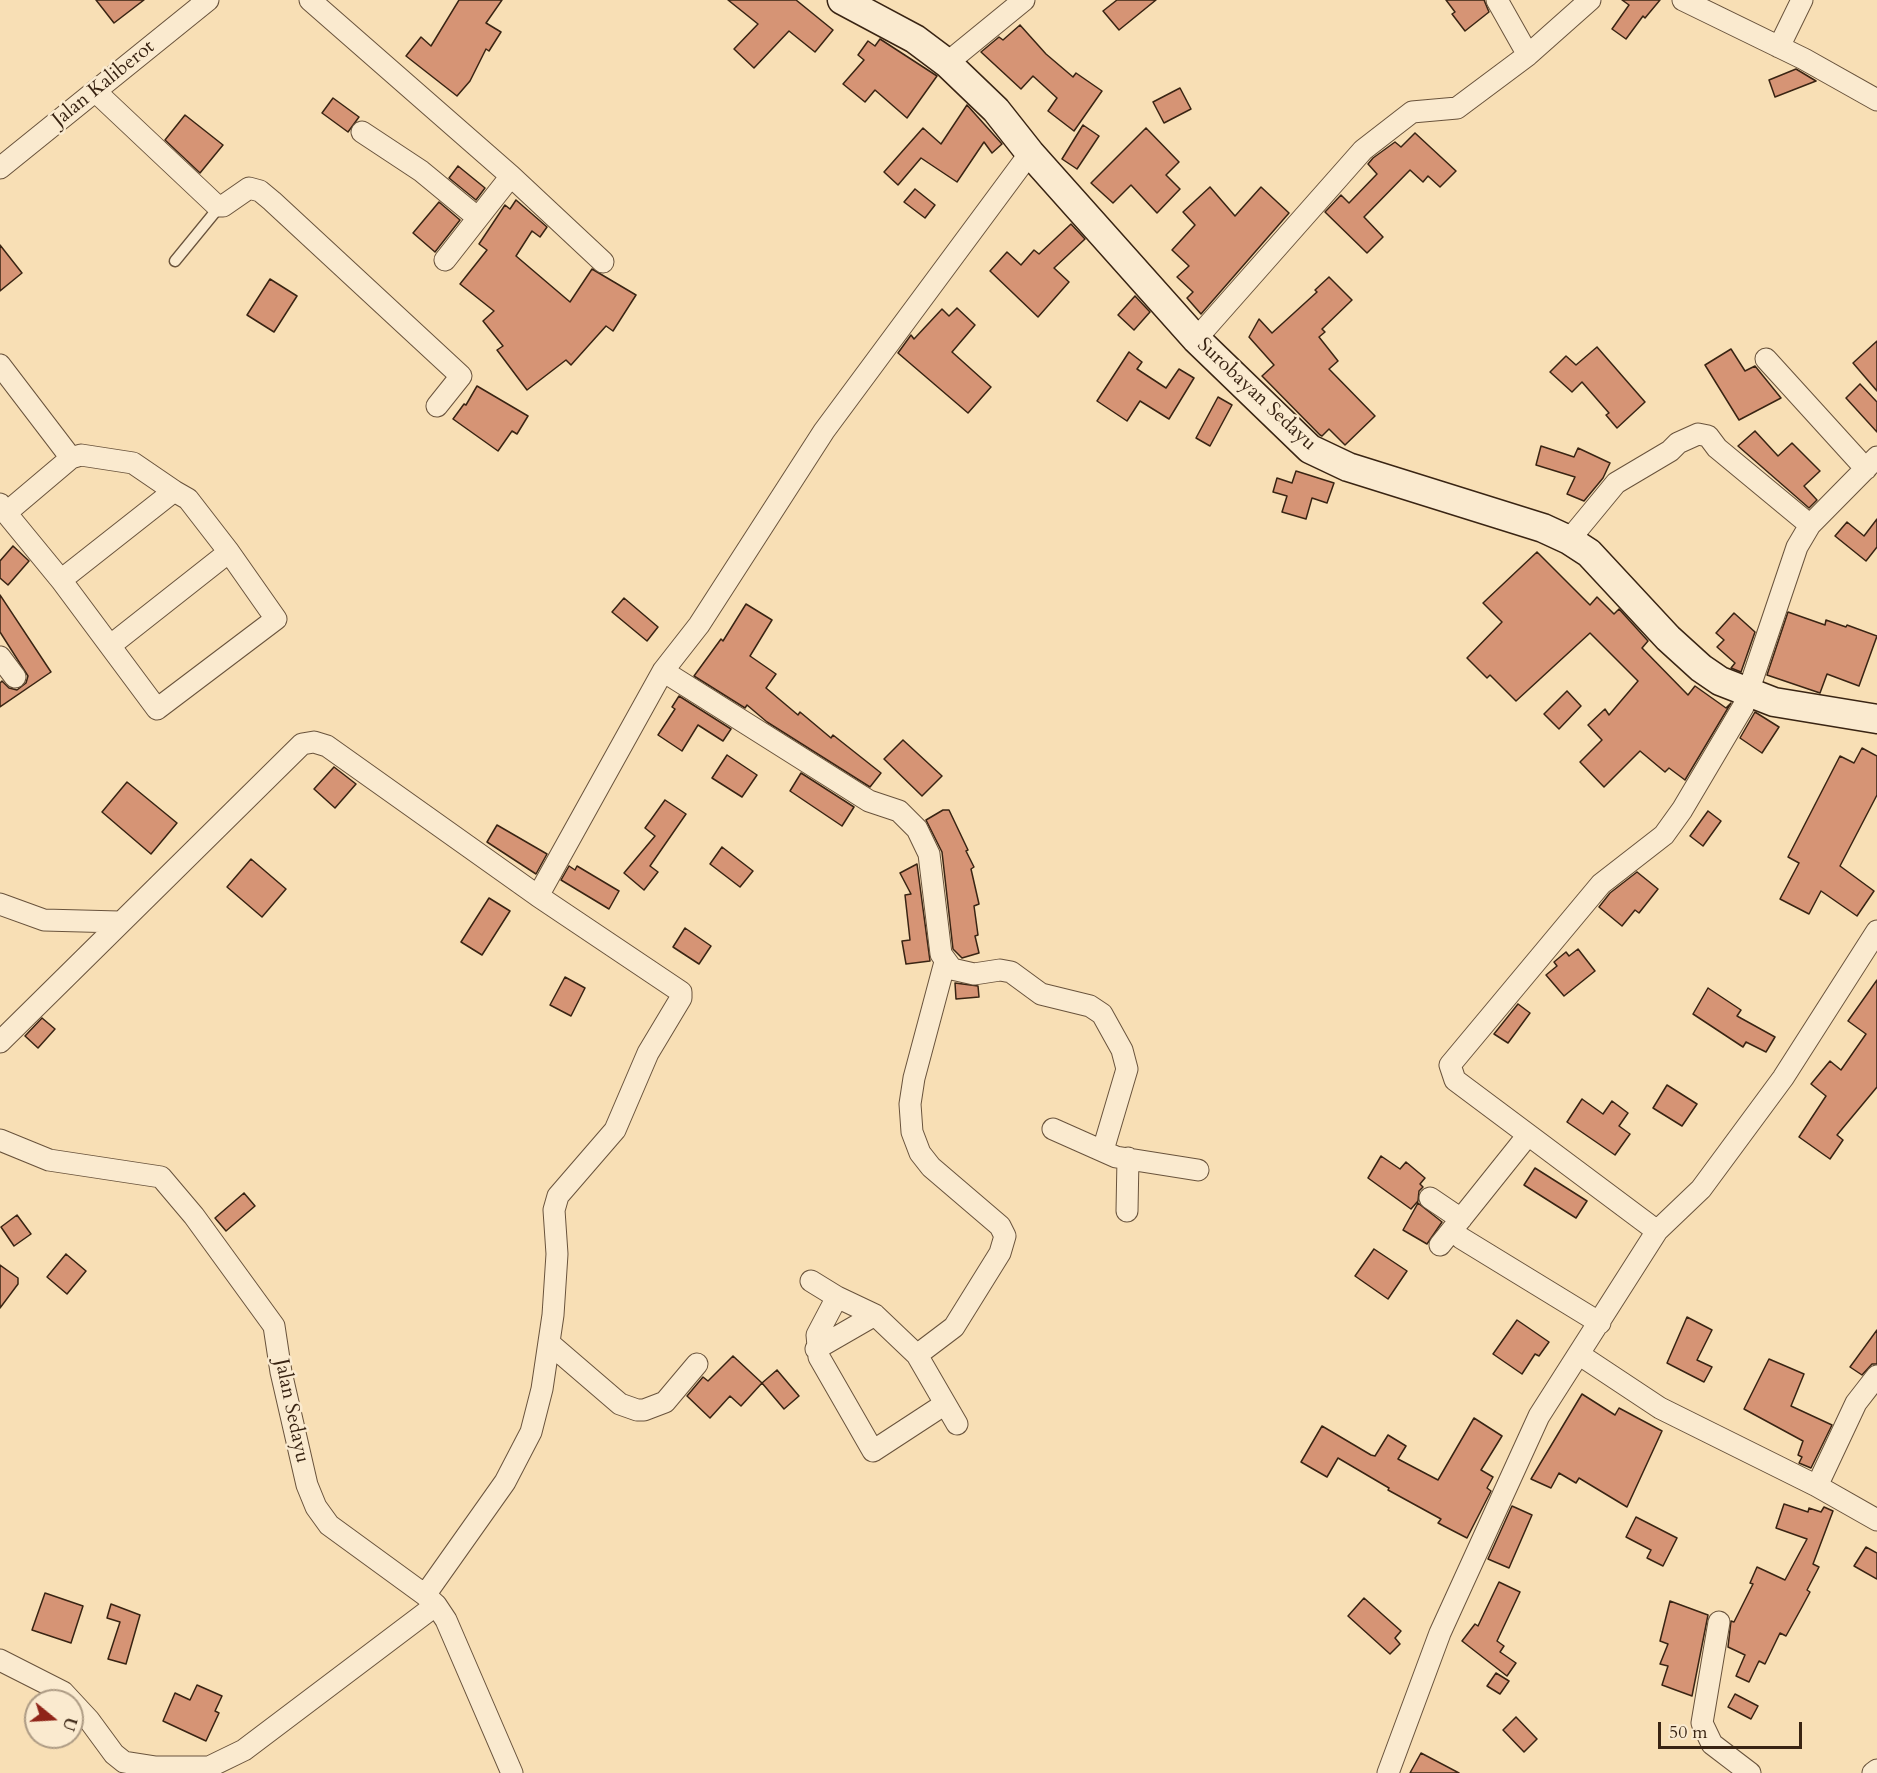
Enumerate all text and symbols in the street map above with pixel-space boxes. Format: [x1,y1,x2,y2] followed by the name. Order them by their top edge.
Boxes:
[48,36,160,132] street label: Jalan Kaliberot
[1191,334,1321,456] street label: Surobayan Sedayu
[268,1357,314,1465] street label: Jalan Sedayu
[24,1689,84,1749] north arrow
[1661,1710,1805,1748] scale bar
[57,1714,82,1734] text: U
[1669,1720,1708,1745] text: 50 m

